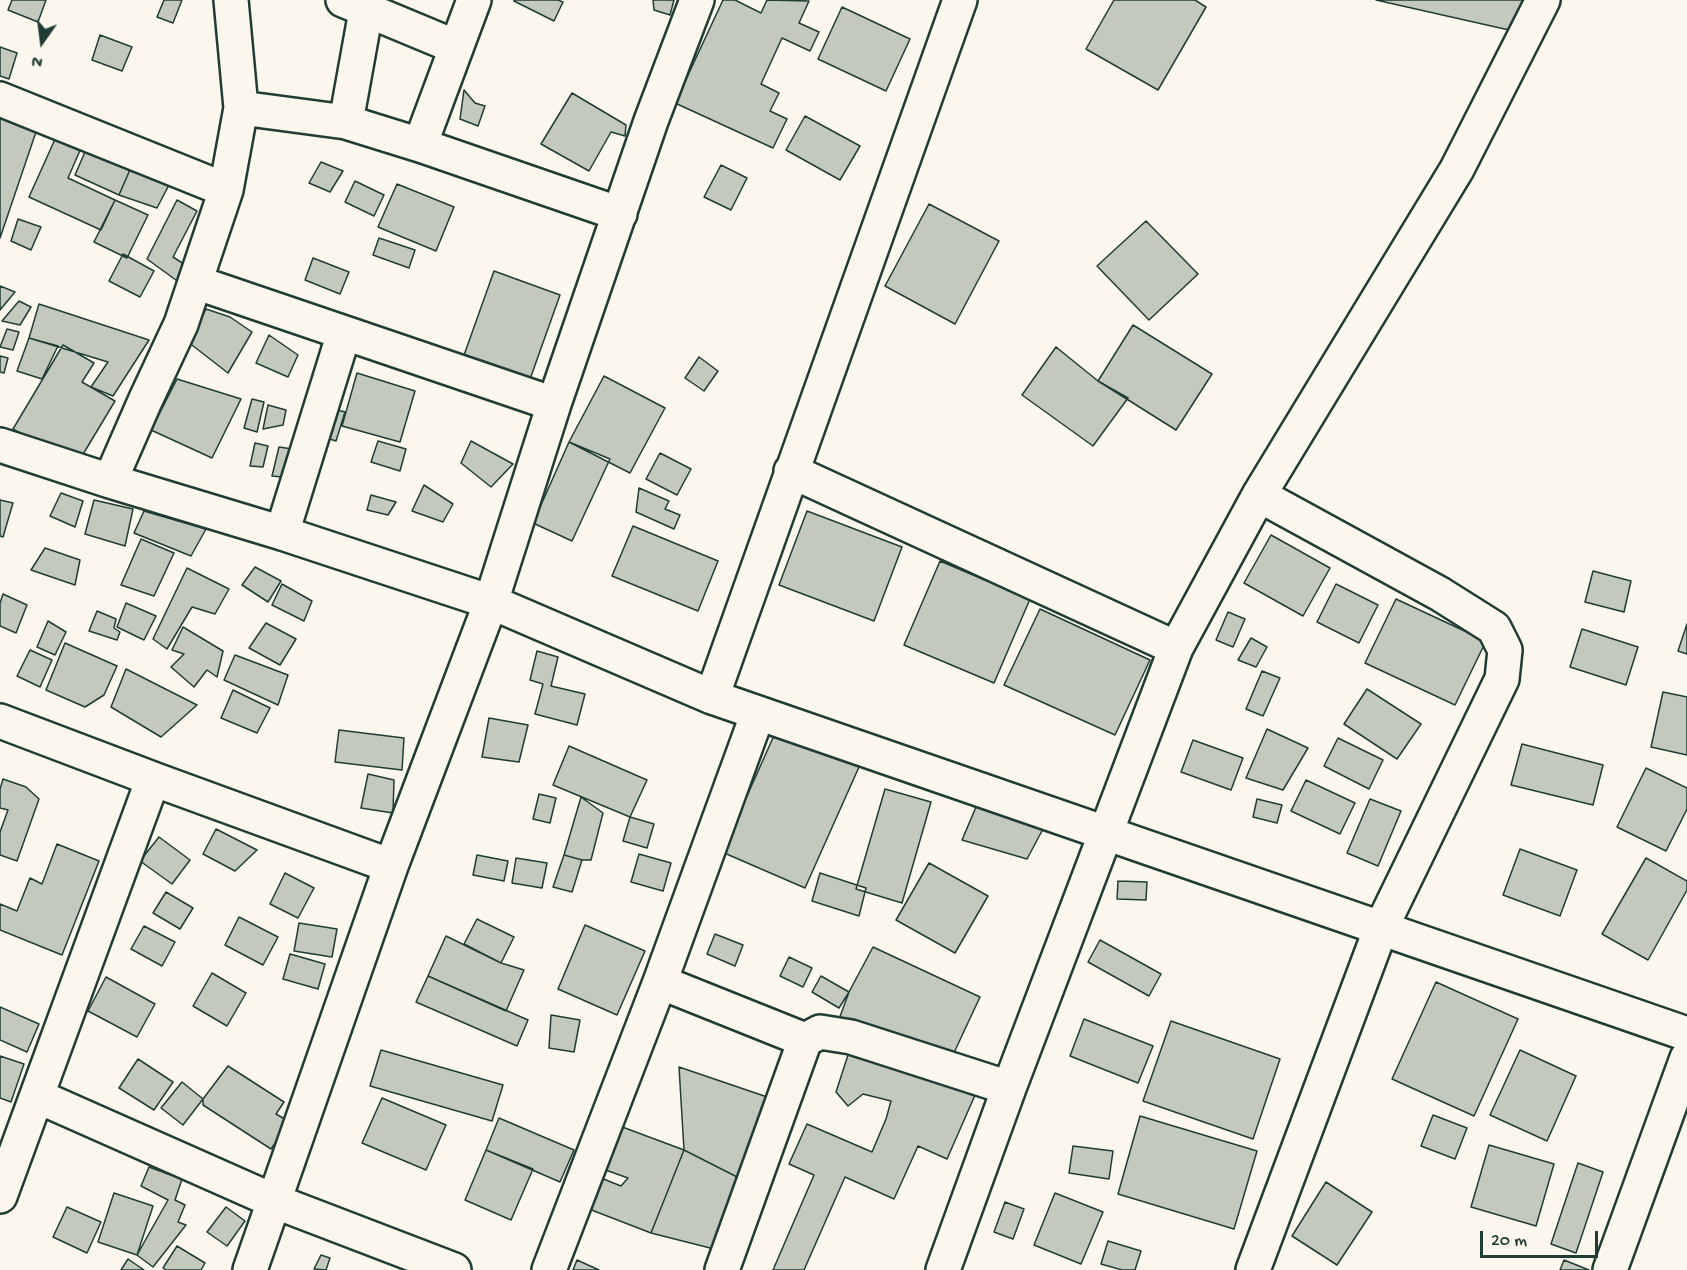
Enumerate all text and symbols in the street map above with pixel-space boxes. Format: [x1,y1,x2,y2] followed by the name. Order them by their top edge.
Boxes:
[12,12,72,72] north arrow
[30,49,45,70] text: N
[1483,1219,1602,1257] scale bar
[1491,1231,1527,1252] text: 20 m

